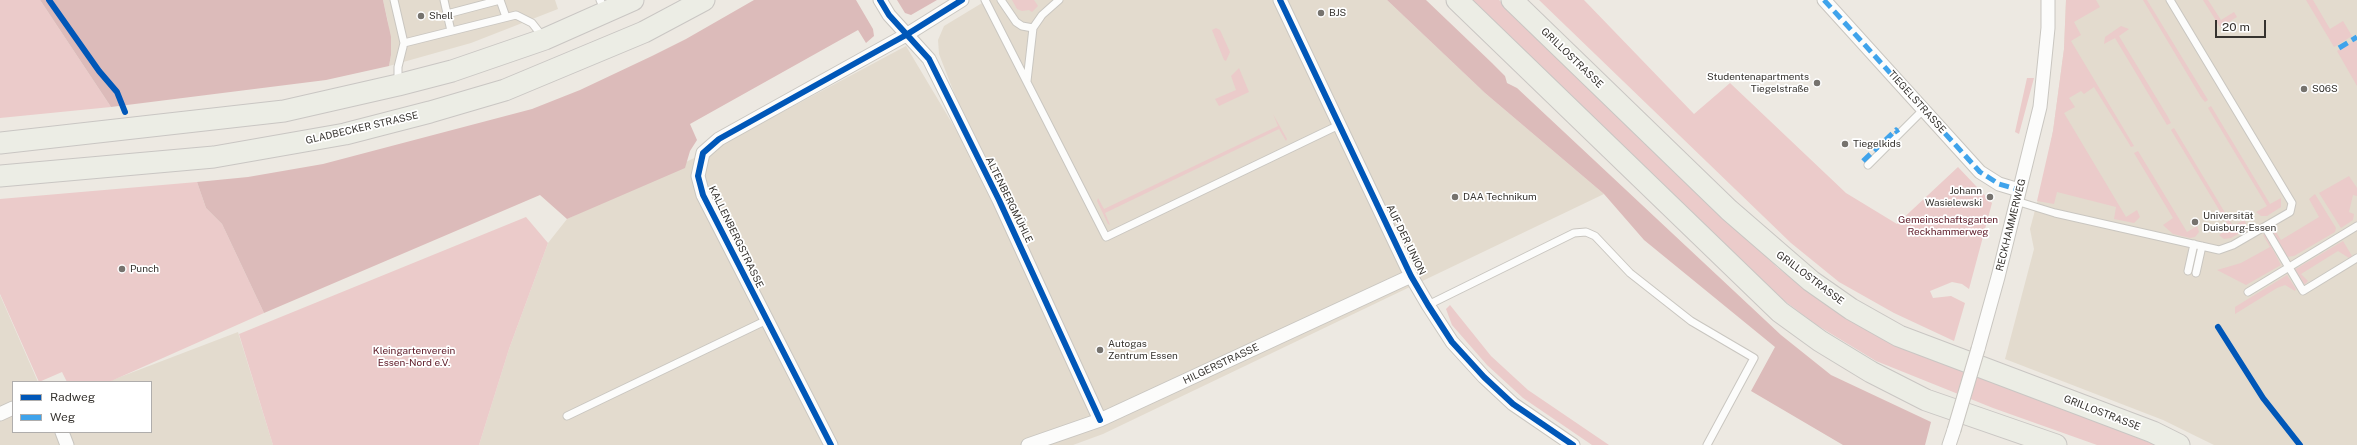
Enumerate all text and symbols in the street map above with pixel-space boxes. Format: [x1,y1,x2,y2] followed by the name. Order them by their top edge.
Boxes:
[1329,7,1346,19] place label: BJS
[1316,8,1326,18] marker: BJS
[429,10,453,22] place label: Shell
[416,11,426,21] marker: Shell
[2217,12,2268,38] scale bar
[2222,20,2250,34] text: 20 m
[1539,25,1605,91] street label: GRILLOSTRASSE
[1886,68,1948,136] street label: TIEGELSTRASSE
[1707,71,1809,94] place label: Studentenapartments Tiegelstraße
[1812,78,1822,88] marker: Studentenapartments Tiegelstraße
[2312,83,2338,95] place label: S06S
[2299,84,2309,94] marker: S06S
[304,109,420,147] street label: GLADBECKER STRASSE
[1853,138,1901,150] place label: Tiegelkids
[1840,139,1850,149] marker: Tiegelkids
[983,155,1035,245] street label: ALTENBERGMÜHLE
[1994,177,2028,273] street label: RECKHAMMERWEG
[706,184,766,290] street label: KALLENBERGSTRASSE
[1925,185,1982,208] place label: Johann Wasielewski
[1463,191,1537,203] place label: DAA Technikum
[1450,192,1460,202] marker: DAA Technikum
[1985,192,1995,202] marker: Johann Wasielewski
[1384,203,1428,277] street label: AUF DER UNION
[2203,210,2276,234] place label: Universität Duisburg-Essen
[1898,214,1998,238] park label: Gemeinschaftsgarten Reckhammerweg
[2190,217,2200,227] marker: Universität Duisburg-Essen
[1774,249,1846,307] street label: GRILLOSTRASSE
[130,263,159,275] place label: Punch
[117,264,127,274] marker: Punch
[1108,338,1178,362] place label: Autogas Zentrum Essen
[1181,341,1261,387] street label: HILGERSTRASSE
[373,345,455,368] park label: Kleingartenverein Essen-Nord e.V.
[1095,345,1105,355] marker: Autogas Zentrum Essen
[12,381,152,433] legend
[50,390,95,404] text: Radweg
[2062,393,2142,433] street label: GRILLOSTRASSE
[50,410,75,424] text: Weg

